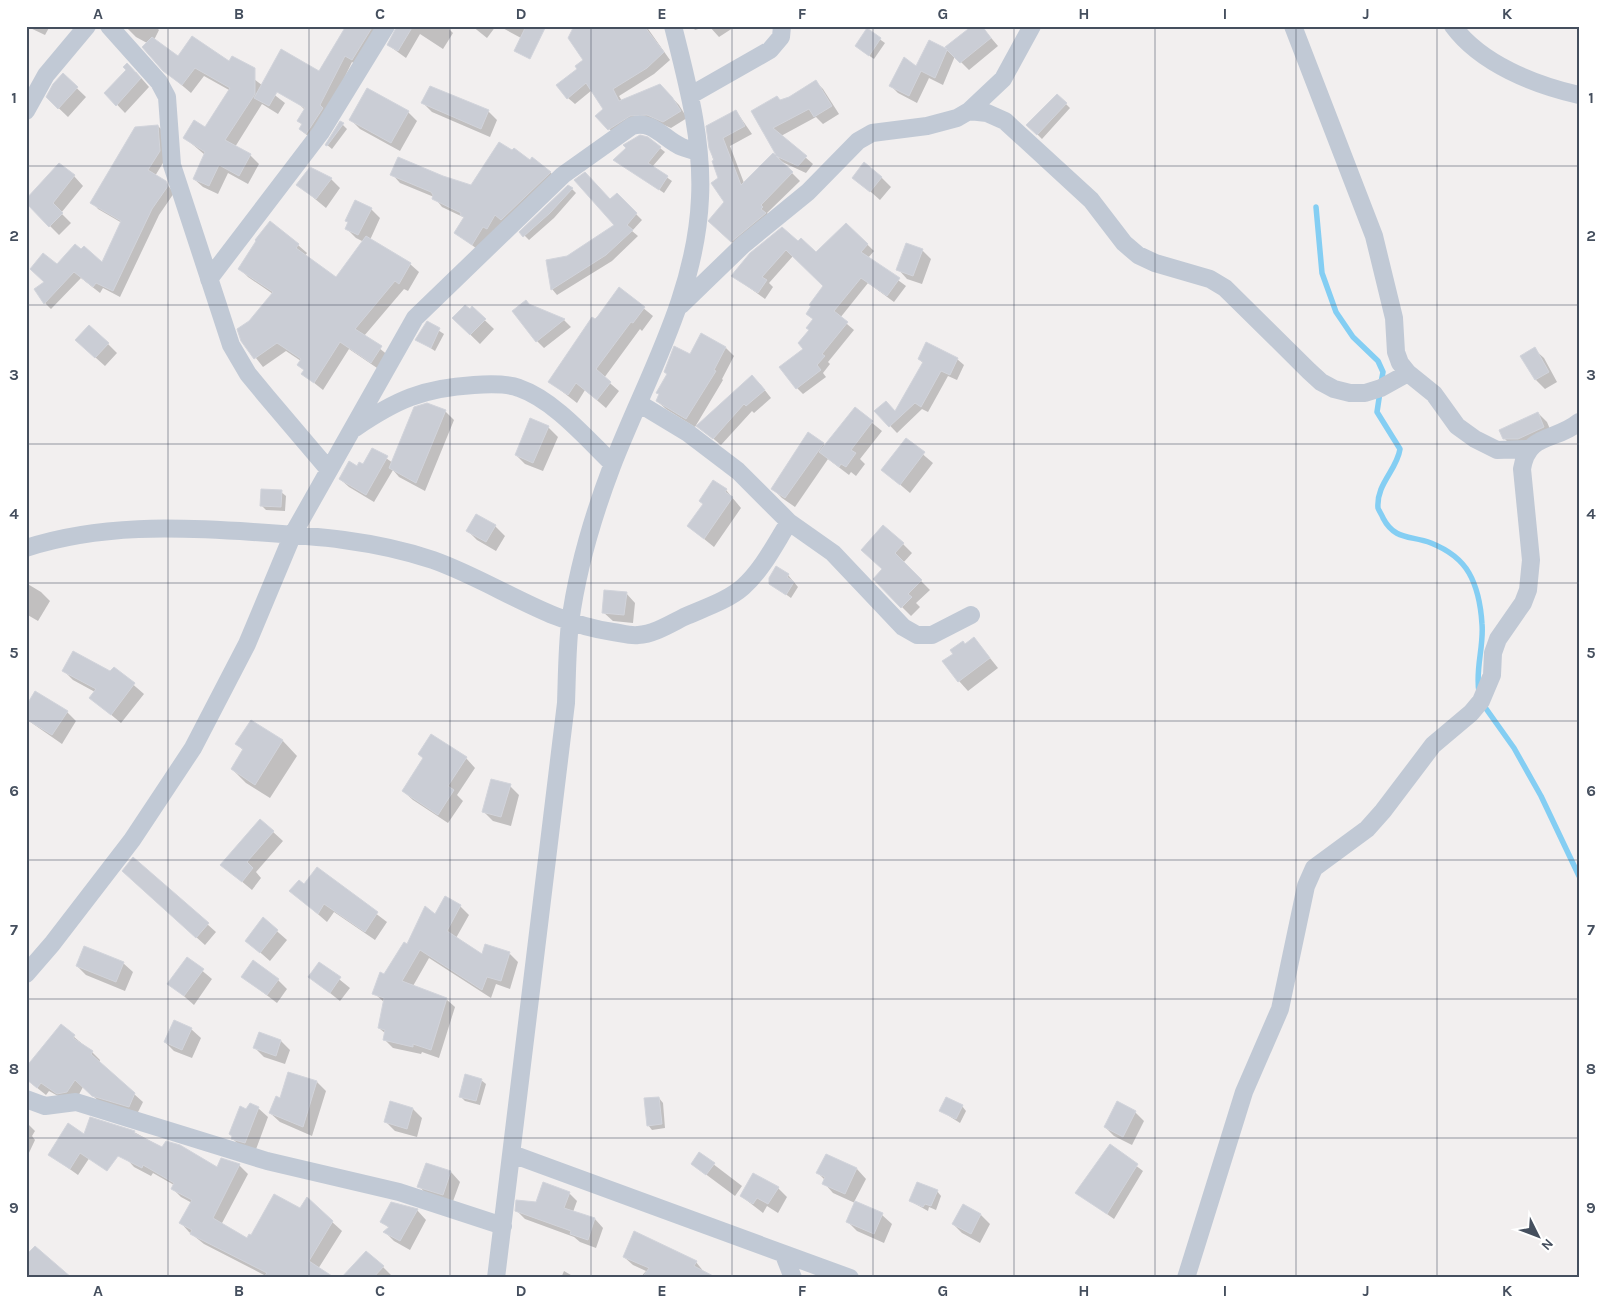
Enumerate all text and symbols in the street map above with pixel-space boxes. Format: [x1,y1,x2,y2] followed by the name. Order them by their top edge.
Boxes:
[93,4,103,23] text: A
[234,4,244,23] text: B
[375,4,385,23] text: C
[516,4,527,23] text: D
[657,4,667,23] text: E
[798,4,807,23] text: F
[938,4,948,23] text: G
[1078,4,1090,23] text: H
[1223,4,1227,23] text: I
[1362,4,1370,23] text: J
[1502,4,1513,23] text: K
[11,88,17,107] text: 1
[1588,88,1594,107] text: 1
[9,226,19,245] text: 2
[1586,226,1596,245] text: 2
[9,365,19,384] text: 3
[1586,365,1596,384] text: 3
[9,504,19,523] text: 4
[1586,504,1596,523] text: 4
[9,643,19,662] text: 5
[1586,643,1596,662] text: 5
[9,781,19,800] text: 6
[1586,781,1596,800] text: 6
[10,920,18,939] text: 7
[1587,920,1595,939] text: 7
[9,1059,19,1078] text: 8
[1586,1059,1596,1078] text: 8
[9,1198,19,1217] text: 9
[1586,1198,1596,1217] text: 9
[1512,1212,1562,1262] north arrow
[1538,1235,1557,1254] text: N
[93,1281,103,1300] text: A
[234,1281,244,1300] text: B
[375,1281,385,1300] text: C
[516,1281,527,1300] text: D
[657,1281,667,1300] text: E
[798,1281,807,1300] text: F
[938,1281,948,1300] text: G
[1078,1281,1090,1300] text: H
[1223,1281,1227,1300] text: I
[1362,1281,1370,1300] text: J
[1502,1281,1513,1300] text: K

